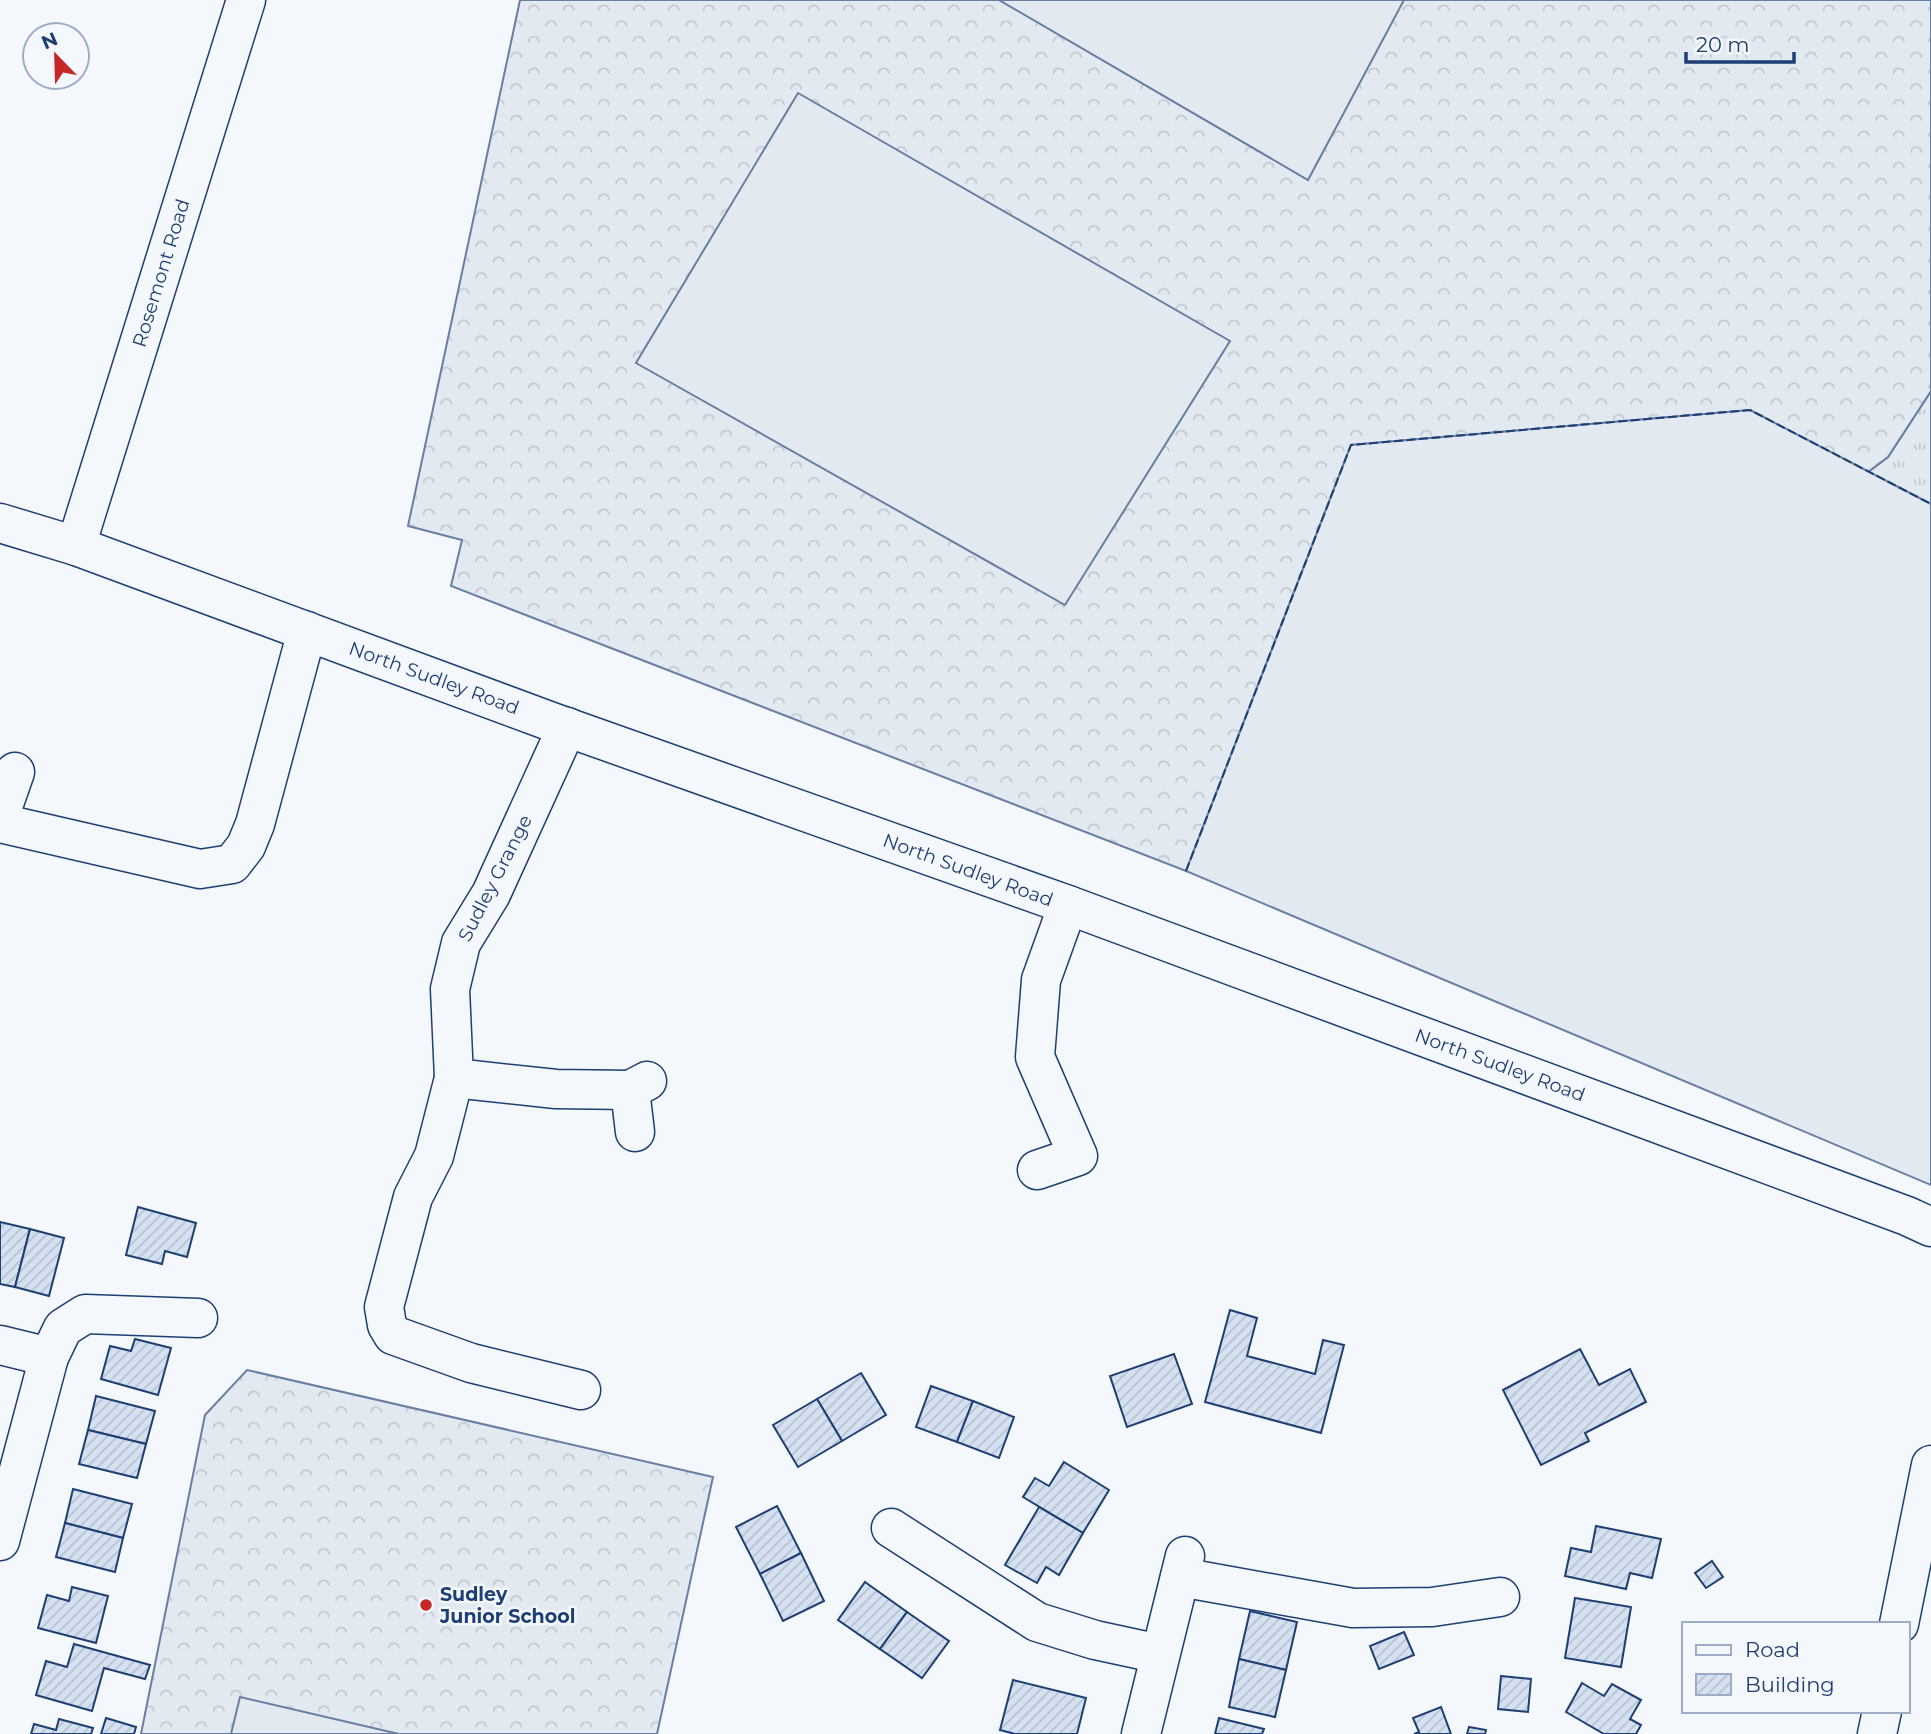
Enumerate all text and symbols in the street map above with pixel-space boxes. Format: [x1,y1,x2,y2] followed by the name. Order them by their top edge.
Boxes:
[21,21,91,91] north arrow
[1686,21,1794,65] scale bar
[38,27,61,54] text: N
[1696,32,1750,57] text: 20 m
[128,196,194,350] street label: Rosemont Road
[346,636,522,720] street label: North Sudley Road
[453,811,537,945] street label: Sudley Grange
[880,828,1056,912] street label: North Sudley Road
[1412,1023,1588,1107] street label: North Sudley Road
[439,1583,575,1628] place label: Sudley Junior School
[418,1597,434,1613] marker: Sudley Junior School
[1682,1622,1910,1713] legend
[1745,1637,1800,1662] text: Road
[1745,1672,1835,1697] text: Building

